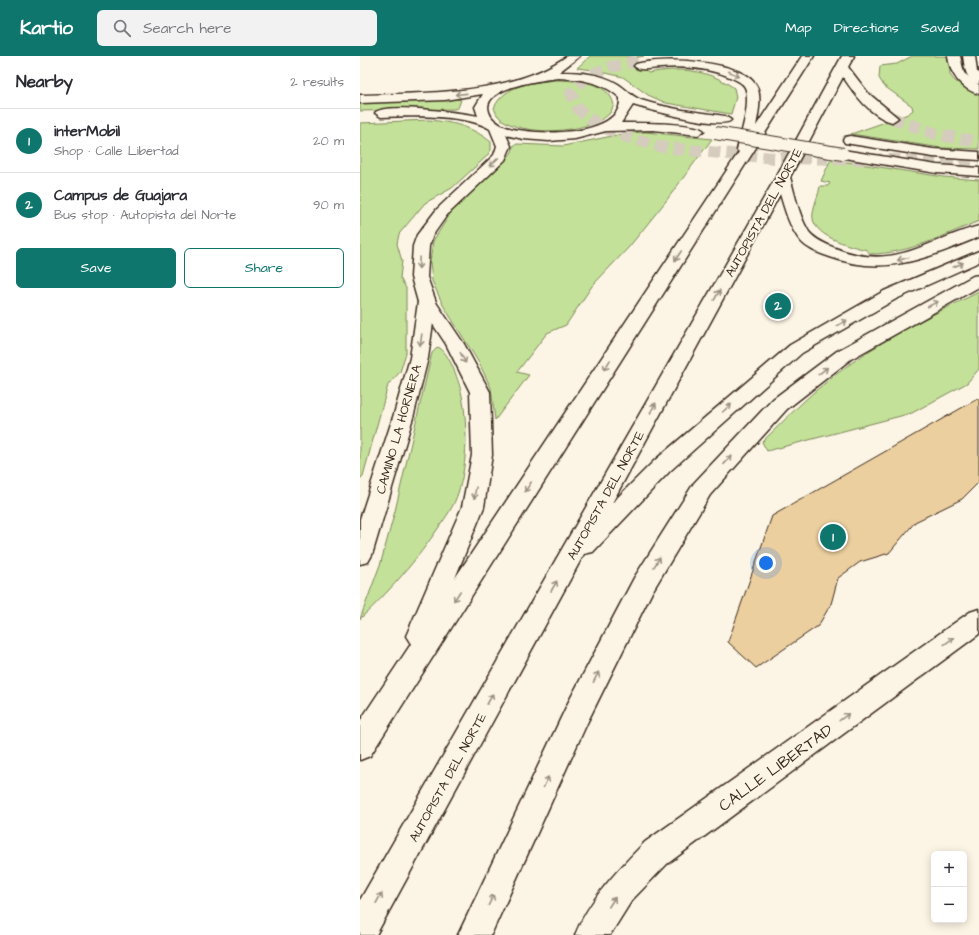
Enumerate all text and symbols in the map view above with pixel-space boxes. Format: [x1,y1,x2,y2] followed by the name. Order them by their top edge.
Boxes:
[97,10,377,46] search box
[20,15,73,42] text: Kartio
[111,17,133,39] icon: search
[143,18,231,39] text: Search here
[785,18,812,38] text: Map
[834,18,899,38] text: Directions
[921,18,959,38] text: Saved
[16,70,73,94] text: Nearby
[728,71,740,78] one-way arrow
[290,73,344,91] text: 2 results
[455,90,468,98] one-way arrow
[54,121,120,142] text: interMobil
[28,132,30,150] text: 1
[313,132,344,150] text: 20 m
[54,142,179,160] text: Shop · Calle Libertad
[721,144,807,280] street label: AUTOPISTA DEL NORTE
[489,157,499,167] one-way arrow
[54,185,187,206] text: Campus de Guajara
[25,196,33,214] text: 2
[313,196,344,214] text: 90 m
[54,206,236,224] text: Bus stop · Autopista del Norte
[16,248,176,288] button: Save
[184,248,344,288] button: Share
[674,251,682,262] one-way arrow
[415,256,423,269] one-way arrow
[897,256,910,263] one-way arrow
[952,261,964,268] one-way arrow
[714,289,722,301] one-way arrow
[765,291,791,321] pin: 2
[927,300,939,307] one-way arrow
[836,318,848,326] one-way arrow
[417,333,425,346] one-way arrow
[459,352,467,364] one-way arrow
[603,360,611,371] one-way arrow
[372,362,426,496] street label: CAMINO LA HORNERA
[817,367,828,376] one-way arrow
[650,402,658,414] one-way arrow
[722,403,732,413] one-way arrow
[563,427,649,563] street label: AUTOPISTA DEL NORTE
[724,455,733,466] one-way arrow
[524,481,532,492] one-way arrow
[471,486,479,499] one-way arrow
[820,522,846,552] pin: 1
[756,553,776,573] your location
[653,557,661,568] one-way arrow
[550,580,558,592] one-way arrow
[453,590,461,601] one-way arrow
[944,637,955,645] one-way arrow
[593,672,600,684] one-way arrow
[487,693,495,705] one-way arrow
[405,709,491,845] street label: AUTOPISTA DEL NORTE
[838,713,849,722] one-way arrow
[714,719,837,817] street label: CALLE LIBERTAD
[543,776,550,788] one-way arrow
[931,851,967,923] map controls
[931,851,967,887] button: +
[931,887,967,923] button: −
[376,892,383,904] one-way arrow
[488,894,495,906] one-way arrow
[608,897,616,908] one-way arrow

